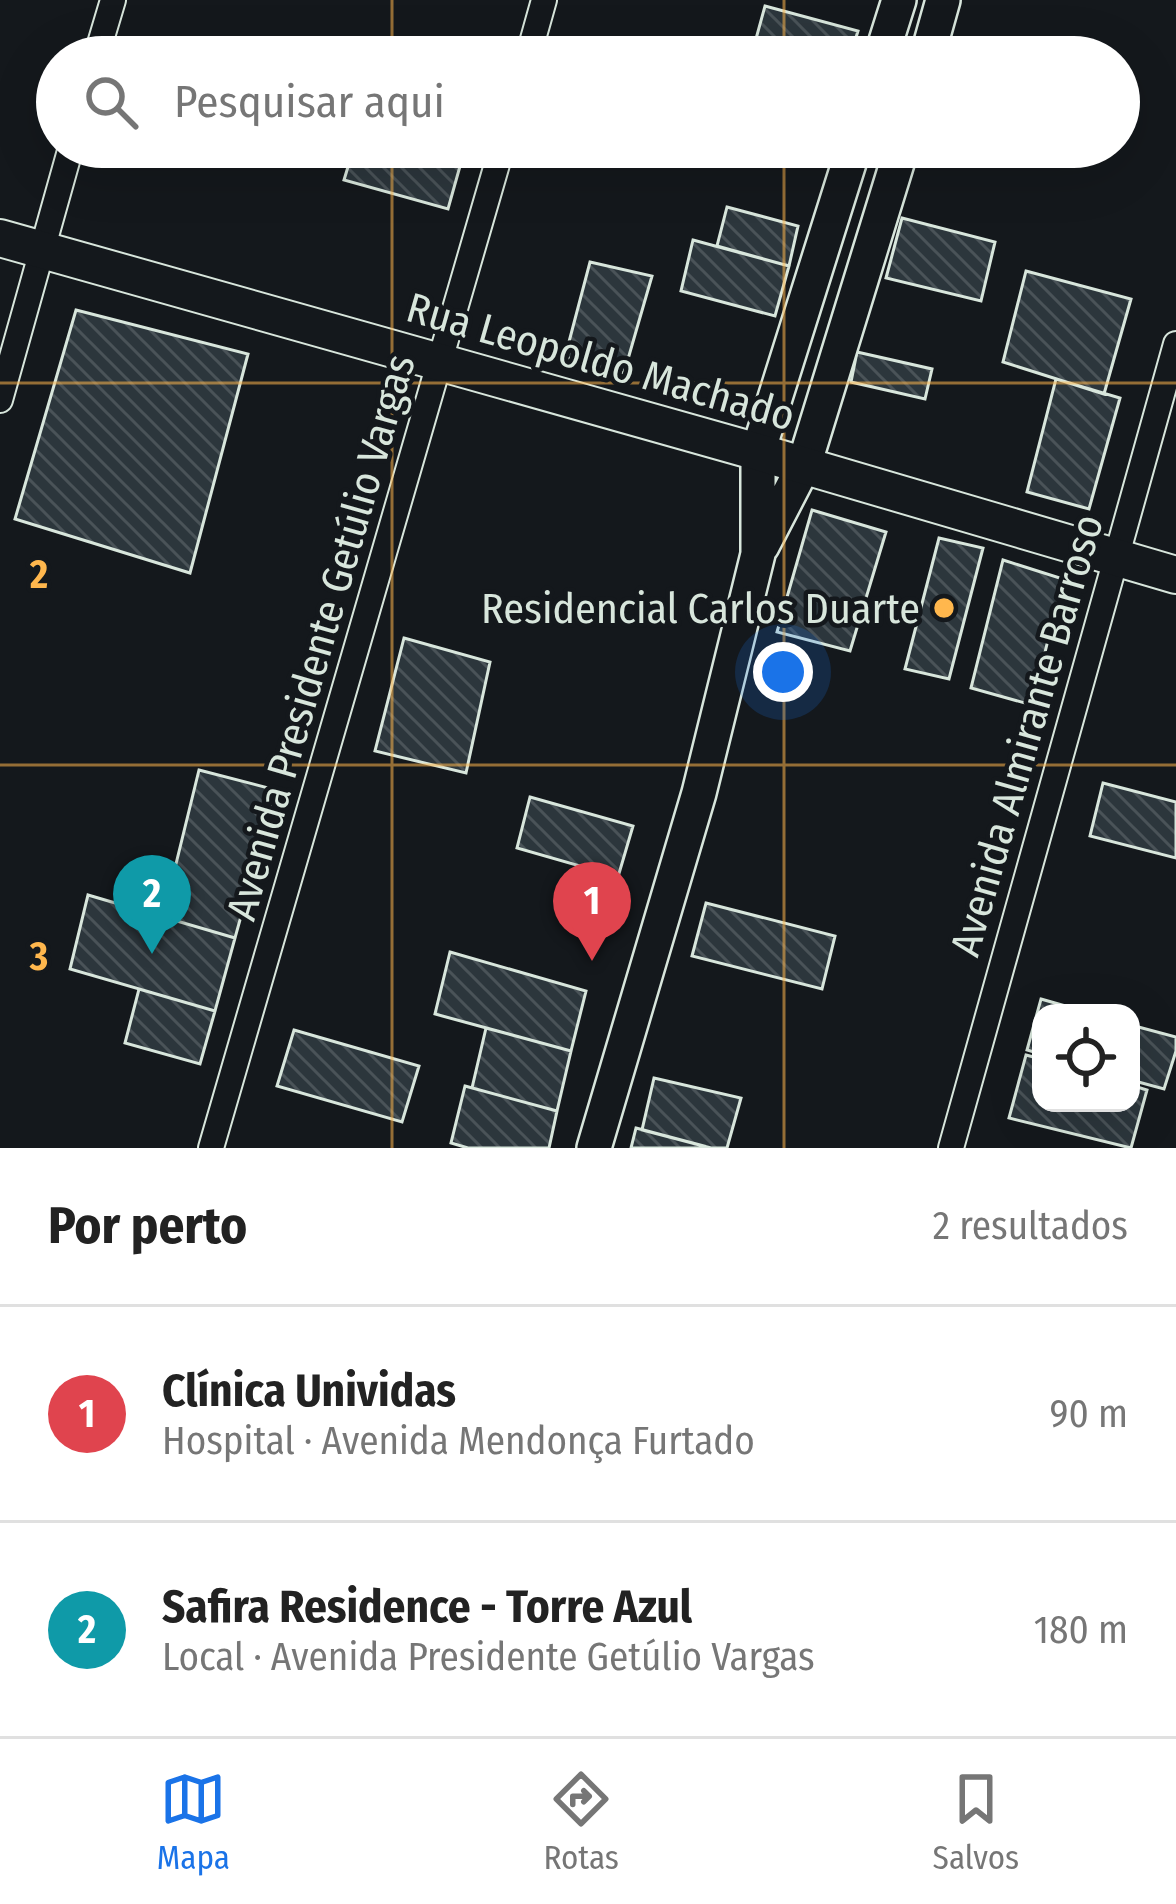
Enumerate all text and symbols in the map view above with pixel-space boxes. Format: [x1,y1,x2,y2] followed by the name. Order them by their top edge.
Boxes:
[36,36,1140,168] search box
[78,69,144,135] icon: search
[174,75,445,129] text: Pesquisar aqui
[401,283,801,441] street label: Rua Leopoldo Machado
[216,349,426,926] street label: Avenida Presidente Getúlio Vargas
[940,509,1114,962] street label: Avenida Almirante Barroso
[29,552,48,598] text: 2
[481,584,920,634] place label: Residencial Carlos Duarte
[931,595,957,621] marker: Residencial Carlos Duarte
[753,642,813,702] your location
[113,855,191,954] pin: 2
[553,862,631,961] pin: 1
[29,934,48,980] text: 3
[1032,1004,1140,1112] map controls
[1032,1004,1140,1112] button: locate
[48,1195,247,1257] text: Por perto
[933,1203,1128,1249] text: 2 resultados
[162,1364,456,1418] text: Clínica Unividas
[79,1391,95,1437] text: 1
[1050,1391,1128,1437] text: 90 m
[162,1418,755,1464] text: Hospital · Avenida Mendonça Furtado
[162,1580,692,1634] text: Safira Residence - Torre Azul
[78,1607,96,1653] text: 2
[1034,1607,1128,1653] text: 180 m
[162,1634,815,1680] text: Local · Avenida Presidente Getúlio Vargas
[157,1766,230,1878] tab: Mapa
[544,1766,619,1878] tab: Rotas
[933,1766,1019,1878] tab: Salvos

